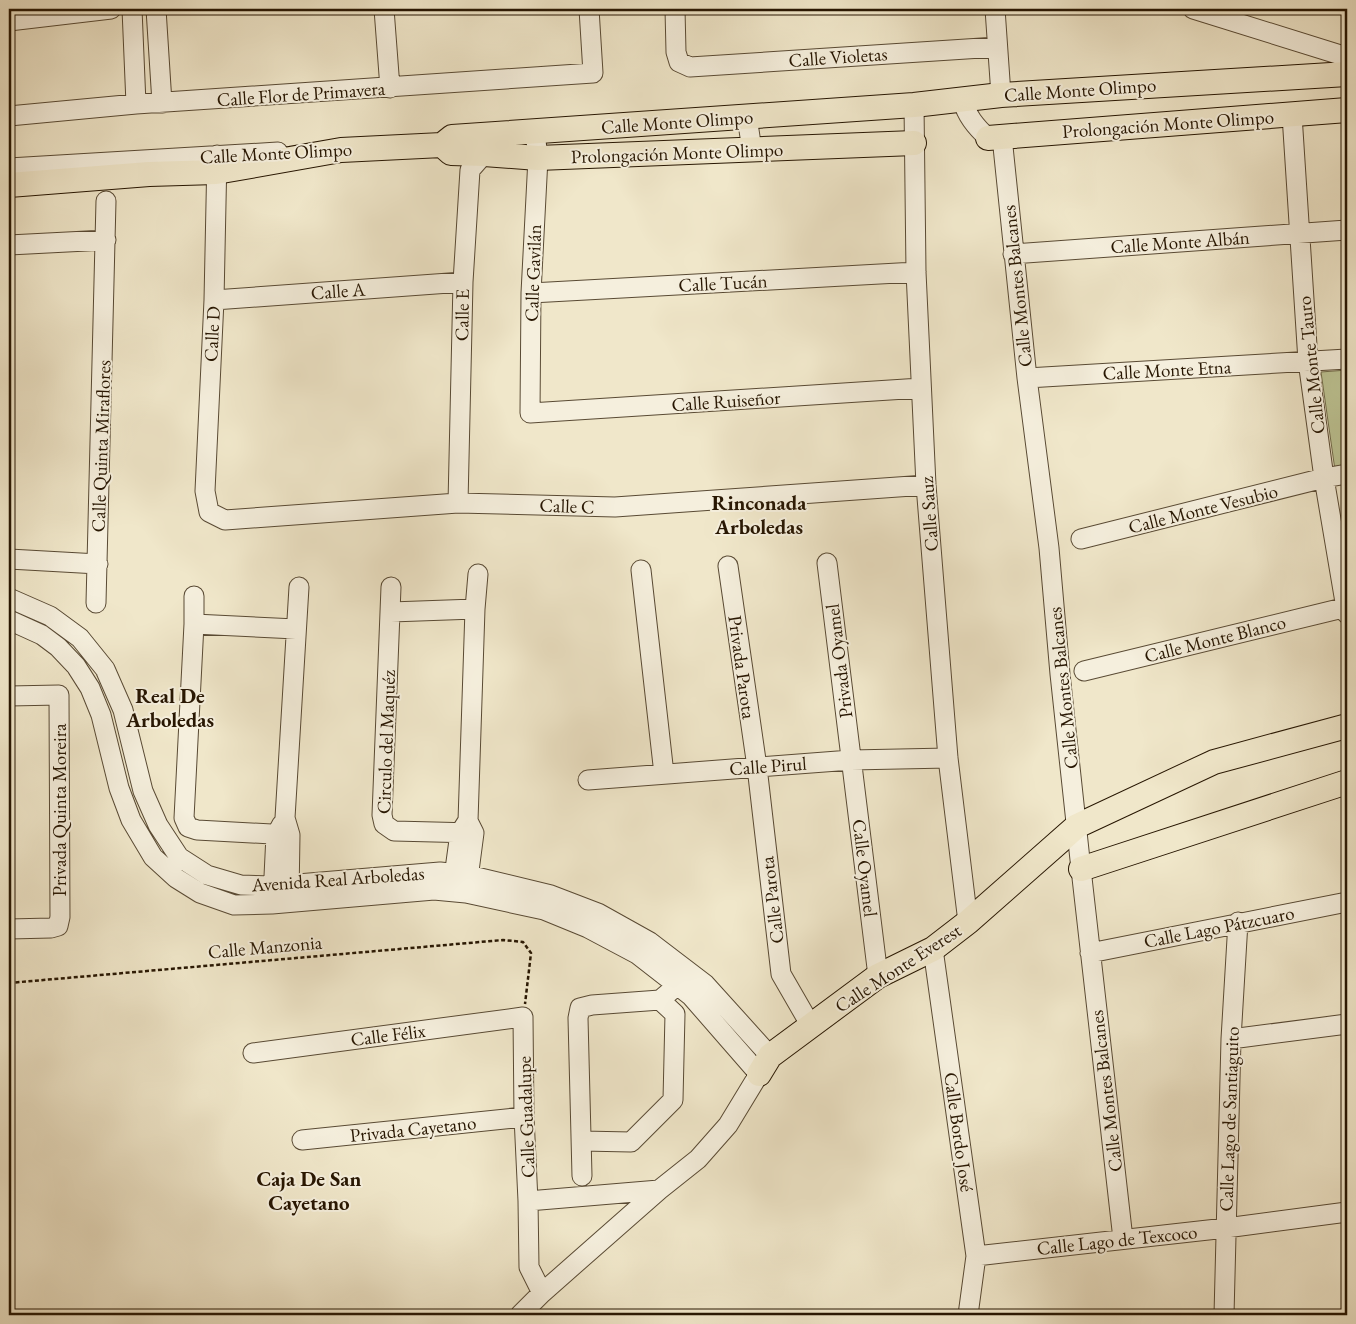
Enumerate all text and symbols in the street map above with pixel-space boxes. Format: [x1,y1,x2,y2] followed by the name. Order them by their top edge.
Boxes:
[788,41,888,73] street label: Calle Violetas
[1003,72,1157,108] street label: Calle Monte Olimpo
[216,76,386,112] street label: Calle Flor de Primavera
[600,104,754,140] street label: Calle Monte Olimpo
[1061,104,1275,144] street label: Prolongación Monte Olimpo
[199,137,353,169] street label: Calle Monte Olimpo
[570,137,784,169] street label: Prolongación Monte Olimpo
[996,204,1038,368] street label: Calle Montes Balcanes
[519,224,547,322] street label: Calle Gavilán
[1110,225,1250,259] street label: Calle Monte Albán
[678,268,768,298] street label: Calle Tucán
[310,277,367,305] street label: Calle A
[449,288,475,341] street label: Calle E
[1291,295,1331,435] street label: Calle Monte Tauro
[198,306,226,362] street label: Calle D
[1102,354,1232,386] street label: Calle Monte Etna
[85,359,117,533] street label: Calle Quinta Miraflores
[671,385,782,417] street label: Calle Ruiseñor
[914,475,944,552] street label: Calle Sauz
[1126,478,1280,540] street label: Calle Monte Vesubio
[711,489,807,540] district label: Rinconada Arboledas
[539,493,595,519] street label: Calle C
[820,602,858,720] street label: Privada Oyamel
[1042,606,1084,770] street label: Calle Montes Balcanes
[1142,609,1288,669] street label: Calle Monte Blanco
[722,614,762,721] street label: Privada Parota
[371,669,401,815] street label: Circulo del Maquéz
[125,682,214,733] district label: Real De Arboledas
[47,723,72,897] street label: Privada Quinta Moreira
[728,751,808,781] street label: Calle Pirul
[847,818,883,919] street label: Calle Oyamel
[754,854,790,945] street label: Calle Parota
[250,860,425,898] street label: Avenida Real Arboledas
[1142,900,1296,954] street label: Calle Lago Pátzcuaro
[830,918,966,1018] street label: Calle Monte Everest
[207,930,324,964] street label: Calle Manzonia
[1084,1009,1128,1173] street label: Calle Montes Balcanes
[349,1018,428,1052] street label: Calle Félix
[1213,1026,1245,1212] street label: Calle Lago de Santiaguito
[511,1056,541,1178] street label: Calle Guadalupe
[938,1071,980,1193] street label: Calle Bordo José
[348,1110,478,1148] street label: Privada Cayetano
[257,1165,362,1216] district label: Caja De San Cayetano
[1035,1219,1199,1261] street label: Calle Lago de Texcoco

